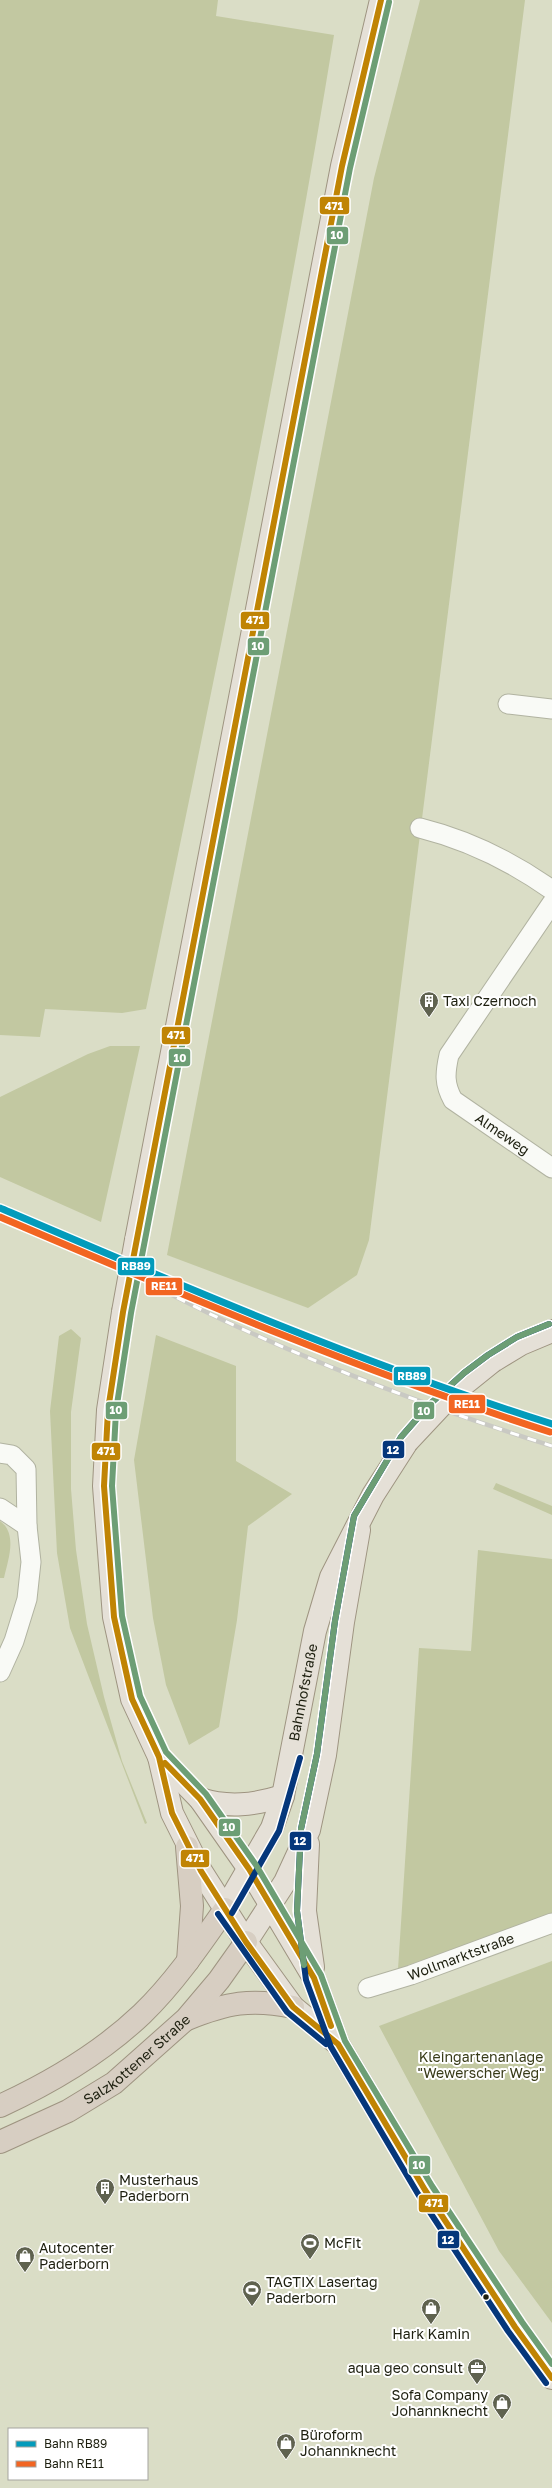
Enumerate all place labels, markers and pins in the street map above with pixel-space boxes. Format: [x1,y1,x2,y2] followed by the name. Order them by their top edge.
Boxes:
[418,990,440,1018] building icon: Taxi Czernoch
[443,992,537,1009] place label: Taxi Czernoch
[119,2171,199,2204] place label: Musterhaus Paderborn
[94,2177,116,2205] building icon: Musterhaus Paderborn
[299,2232,321,2260] sports icon: McFit
[324,2234,361,2251] place label: McFit
[39,2239,115,2272] place label: Autocenter Paderborn
[14,2245,36,2273] shop icon: Autocenter Paderborn
[266,2273,378,2306] place label: TAGTIX Lasertag Paderborn
[241,2279,263,2307] sports icon: TAGTIX Lasertag Paderborn
[481,2292,491,2302] unlabelled marker
[420,2297,442,2325] shop icon: Hark Kamin
[392,2325,470,2342] place label: Hark Kamin
[466,2357,488,2385] office icon: aqua geo consult
[348,2359,463,2376] place label: aqua geo consult
[392,2386,488,2419] place label: Sofa Company Johannknecht
[491,2392,513,2420] shop icon: Sofa Company Johannknecht
[300,2426,396,2459] place label: Büroform Johannknecht
[275,2432,297,2460] shop icon: Büroform Johannknecht

